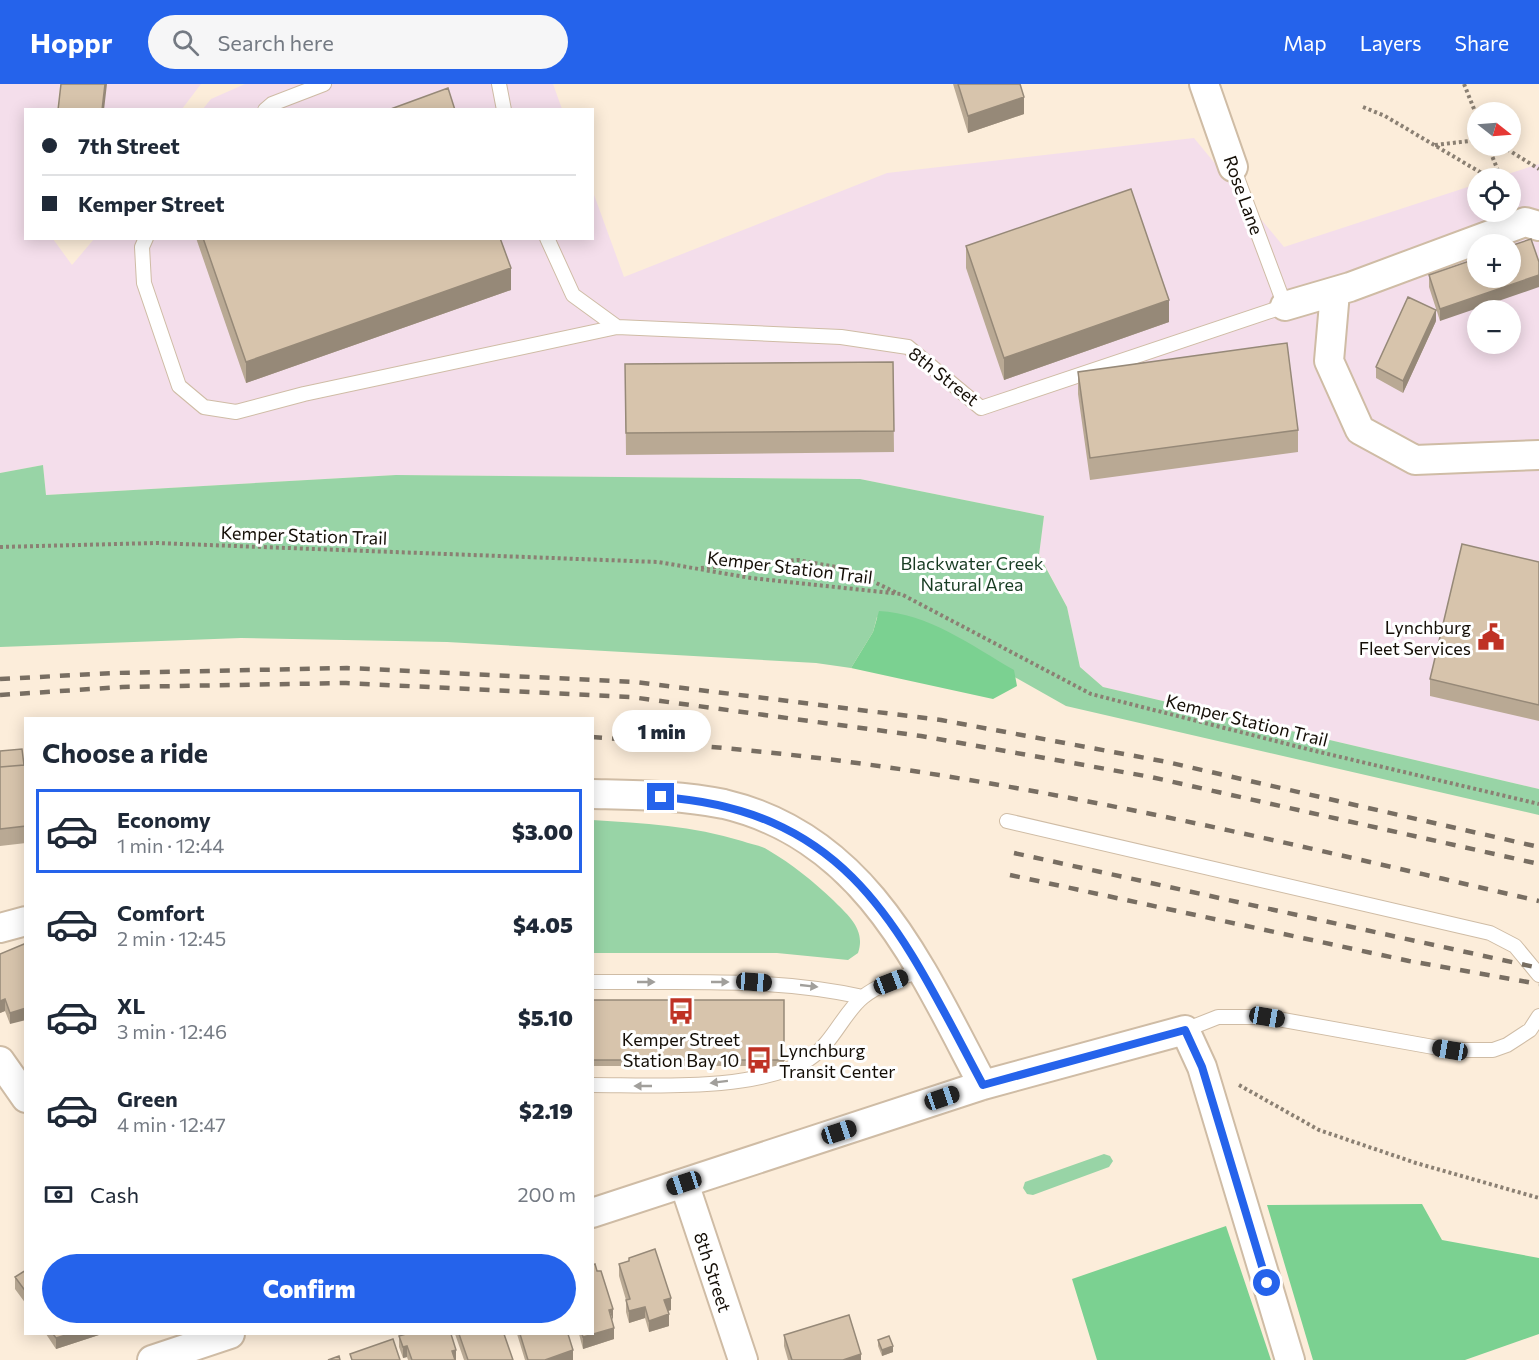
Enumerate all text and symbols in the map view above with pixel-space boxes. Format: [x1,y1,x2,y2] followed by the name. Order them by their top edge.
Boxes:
[148,15,568,69] search box
[30,25,112,59] text: Hoppr
[169,26,202,59] icon: search
[217,29,334,56] text: Search here
[1283,30,1327,55] text: Map
[1360,30,1422,55] text: Layers
[1455,30,1509,55] text: Share
[1467,102,1521,156] north arrow
[1467,102,1521,354] map controls
[78,132,180,159] text: 7th Street
[1220,152,1268,238] street label: Rose Lane
[1467,168,1521,222] button: locate
[78,190,225,217] text: Kemper Street
[1467,234,1521,288] button: +
[1467,300,1521,354] button: −
[905,342,983,410] street label: 8th Street
[220,521,388,549] street label: Kemper Station Trail
[706,546,874,588] street label: Kemper Station Trail
[900,552,1044,595] park label: Blackwater Creek Natural Area
[1359,616,1471,659] place label: Lynchburg Fleet Services
[1476,622,1506,652] public building icon: Lynchburg Fleet Services
[1163,689,1331,751] street label: Kemper Station Trail
[612,710,710,752] callout: 1 min
[637,719,686,743] text: 1 min
[42,736,208,769] text: Choose a ride
[647,783,674,810] route end
[45,804,99,858] icon: car
[117,806,211,833] text: Economy
[512,818,573,845] text: $3.00
[117,833,224,857] text: 1 min · 12:44
[45,897,99,951] icon: car
[117,899,205,926] text: Comfort
[513,911,573,938] text: $4.05
[117,926,226,950] text: 2 min · 12:45
[871,967,911,997] car
[735,972,773,992] car
[636,977,655,987] one-way arrow
[711,977,730,987] one-way arrow
[799,981,818,991] one-way arrow
[45,990,99,1044] icon: car
[117,992,145,1019] text: XL
[666,996,696,1026] bus stop icon: Kemper Street Station Bay 10
[518,1004,573,1031] text: $5.10
[1248,1005,1286,1029] car
[117,1019,227,1043] text: 3 min · 12:46
[622,1028,740,1071] place label: Kemper Street Station Bay 10
[1431,1038,1469,1062] car
[779,1039,896,1082] place label: Lynchburg Transit Center
[744,1045,774,1075] bus stop icon: Lynchburg Transit Center
[710,1077,729,1086] one-way arrow
[634,1081,653,1091] one-way arrow
[45,1083,99,1137] icon: car
[922,1084,962,1112] car
[117,1085,178,1112] text: Green
[519,1097,573,1124] text: $2.19
[117,1112,226,1136] text: 4 min · 12:47
[819,1118,859,1146] car
[664,1169,704,1197] car
[42,1178,75,1211] icon: cash
[90,1181,139,1208] text: Cash
[518,1182,576,1206] text: 200 m
[690,1229,736,1315] street label: 8th Street
[42,1254,576,1323] button: Confirm
[1253,1269,1280,1296] route start

